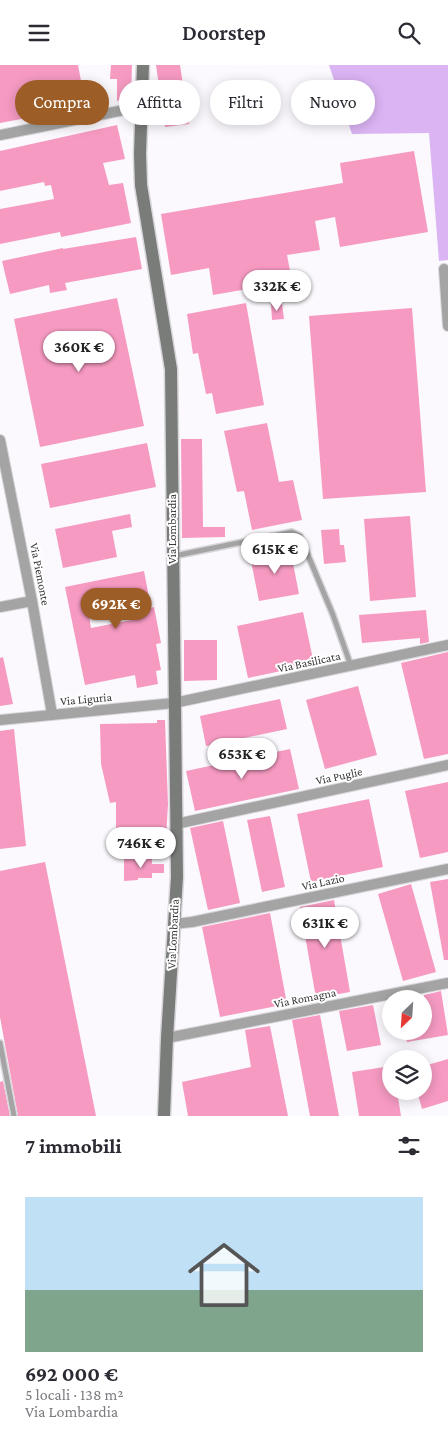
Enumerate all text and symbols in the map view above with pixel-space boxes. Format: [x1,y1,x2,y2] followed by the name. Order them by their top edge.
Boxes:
[25,19,53,47] icon: menu
[395,19,423,47] icon: search
[182,20,266,45] text: Doorstep
[15,80,109,125] chip: Compra
[119,80,200,125] chip: Affitta
[210,80,281,125] chip: Filtri
[291,80,375,125] chip: Nuovo
[236,269,318,312] pin: 332K €
[253,277,301,294] text: 332K €
[38,331,120,373] pin: 360K €
[54,338,104,355] text: 360K €
[165,494,179,564] street label: Via Lombardia
[234,533,316,575] pin: 615K €
[252,540,298,557] text: 615K €
[27,542,53,606] street label: Via Piemonte
[75,587,157,630] pin: 692K €
[92,595,140,612] text: 692K €
[276,648,342,675] street label: Via Basilicata
[60,690,113,708] street label: Via Liguria
[201,737,283,780] pin: 653K €
[218,745,266,762] text: 653K €
[314,764,364,788] street label: Via Puglie
[100,827,182,869] pin: 746K €
[117,834,165,851] text: 746K €
[300,871,346,893] street label: Via Lazio
[164,898,182,969] street label: Via Lombardia
[284,907,366,949] pin: 631K €
[302,914,348,931] text: 631K €
[273,985,338,1011] street label: Via Romagna
[382,990,432,1040] north arrow
[382,990,432,1100] map controls
[382,1050,432,1100] button: layers
[395,1132,423,1160] icon: filters
[25,1134,122,1158] text: 7 immobili
[179,1230,269,1320] icon: home
[25,1362,118,1386] text: 692 000 €
[25,1386,124,1403] text: 5 locali · 138 m²
[25,1403,118,1420] text: Via Lombardia

